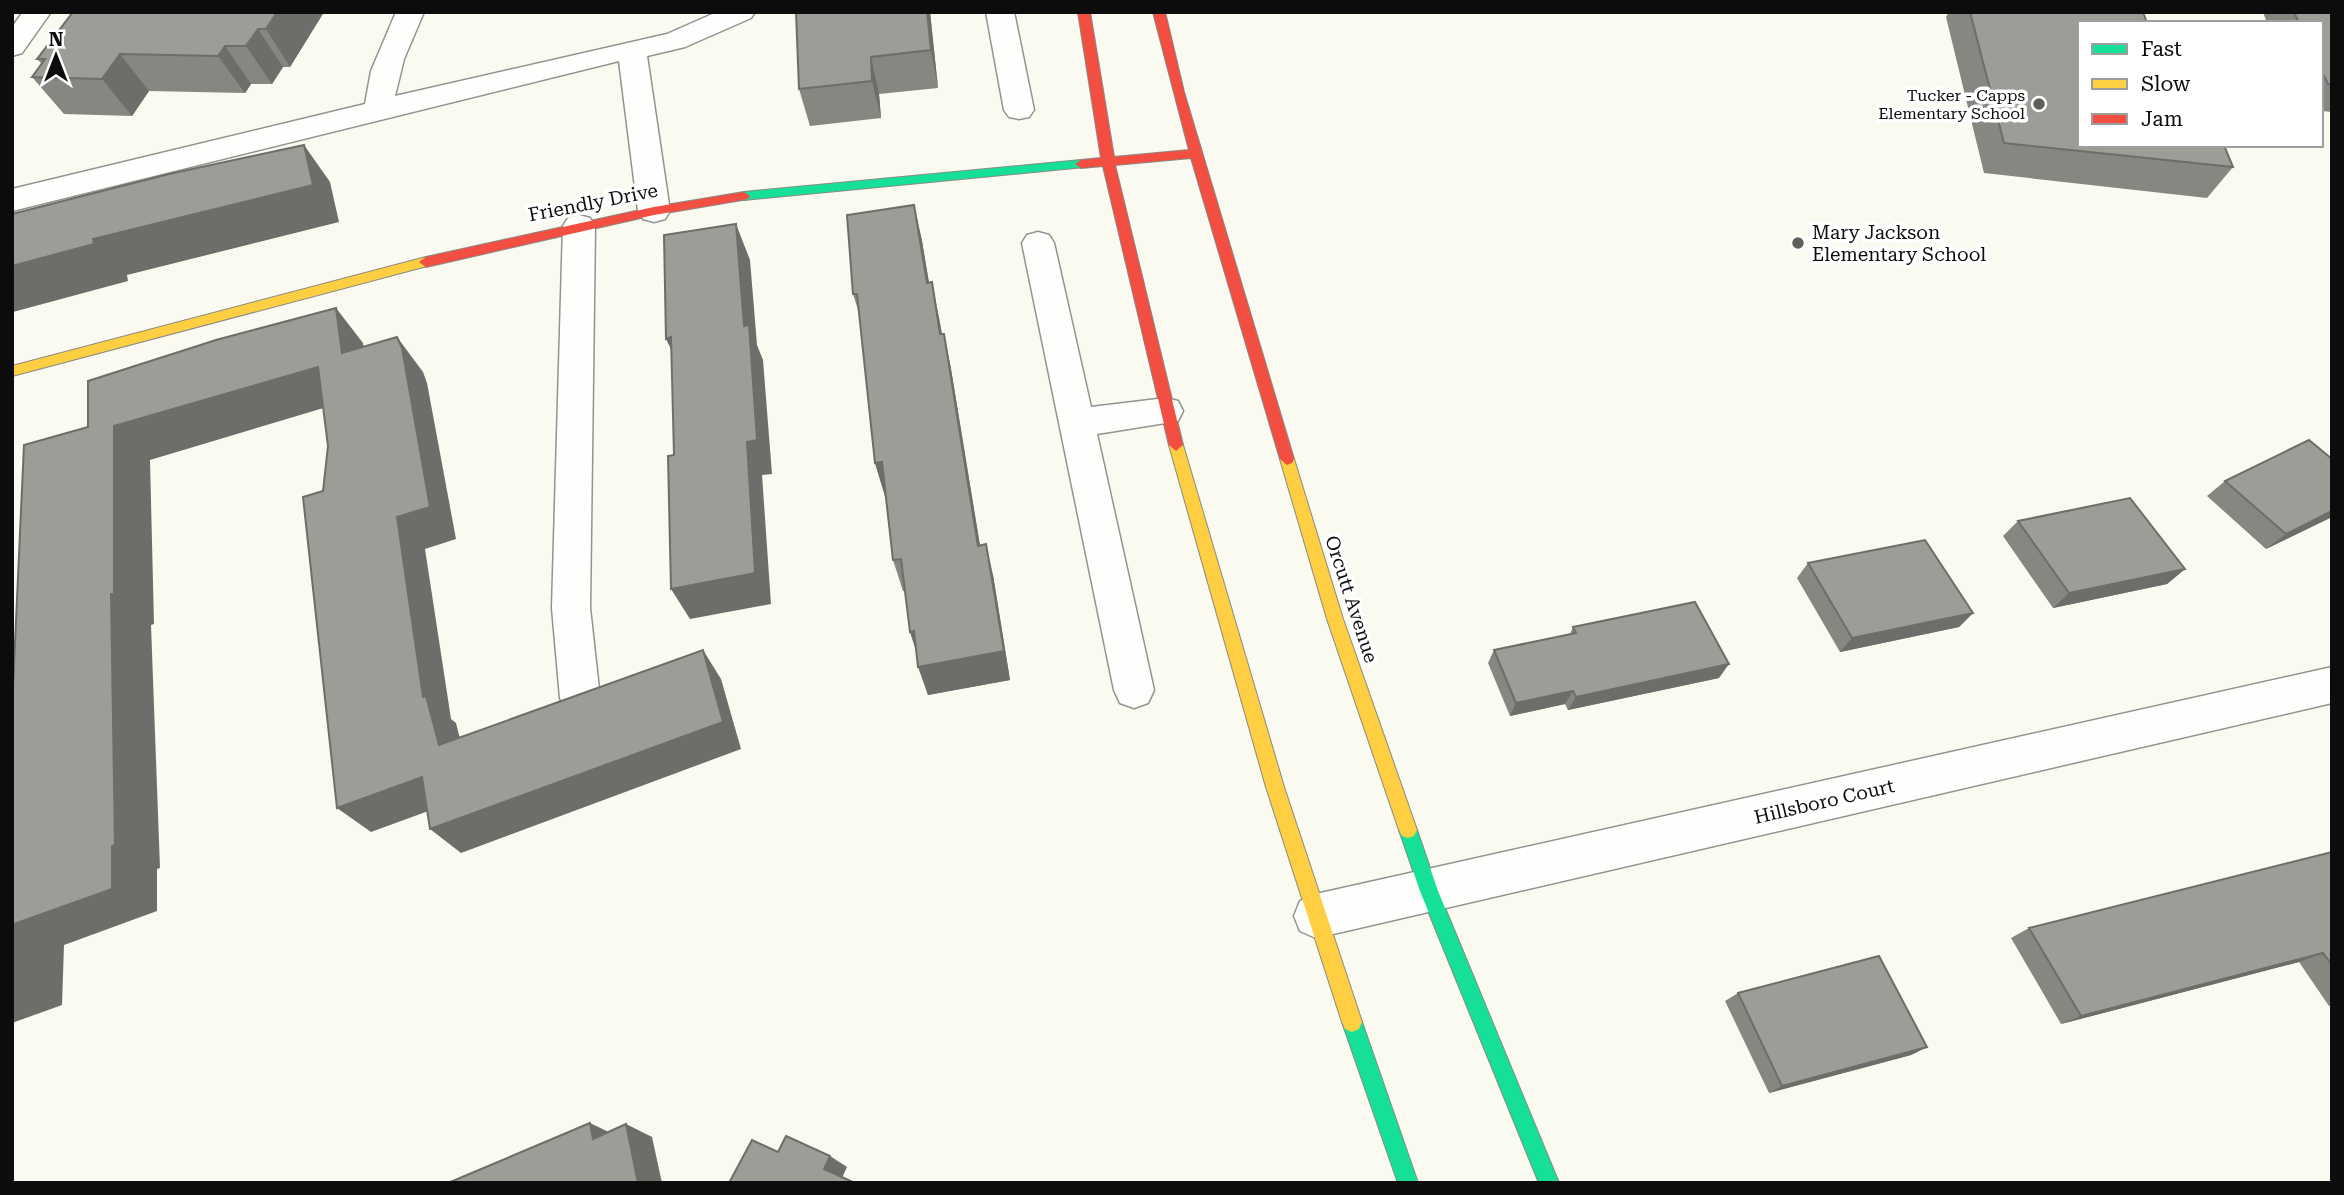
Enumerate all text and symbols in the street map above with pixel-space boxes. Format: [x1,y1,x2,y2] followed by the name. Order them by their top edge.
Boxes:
[21,21,91,91] north arrow
[2078,21,2323,147] legend
[49,28,64,51] text: N
[2141,37,2182,61] text: Fast
[2141,72,2191,96] text: Slow
[1878,86,2025,123] place label: Tucker - Capps Elementary School
[2031,96,2047,112] marker: Tucker - Capps Elementary School
[2141,107,2183,131] text: Jam
[526,179,660,226] street label: Friendly Drive
[1812,221,1986,266] place label: Mary Jackson Elementary School
[1790,235,1806,251] marker: Mary Jackson Elementary School
[1320,533,1383,666] street label: Orcutt Avenue
[1752,774,1896,829] street label: Hillsboro Court

